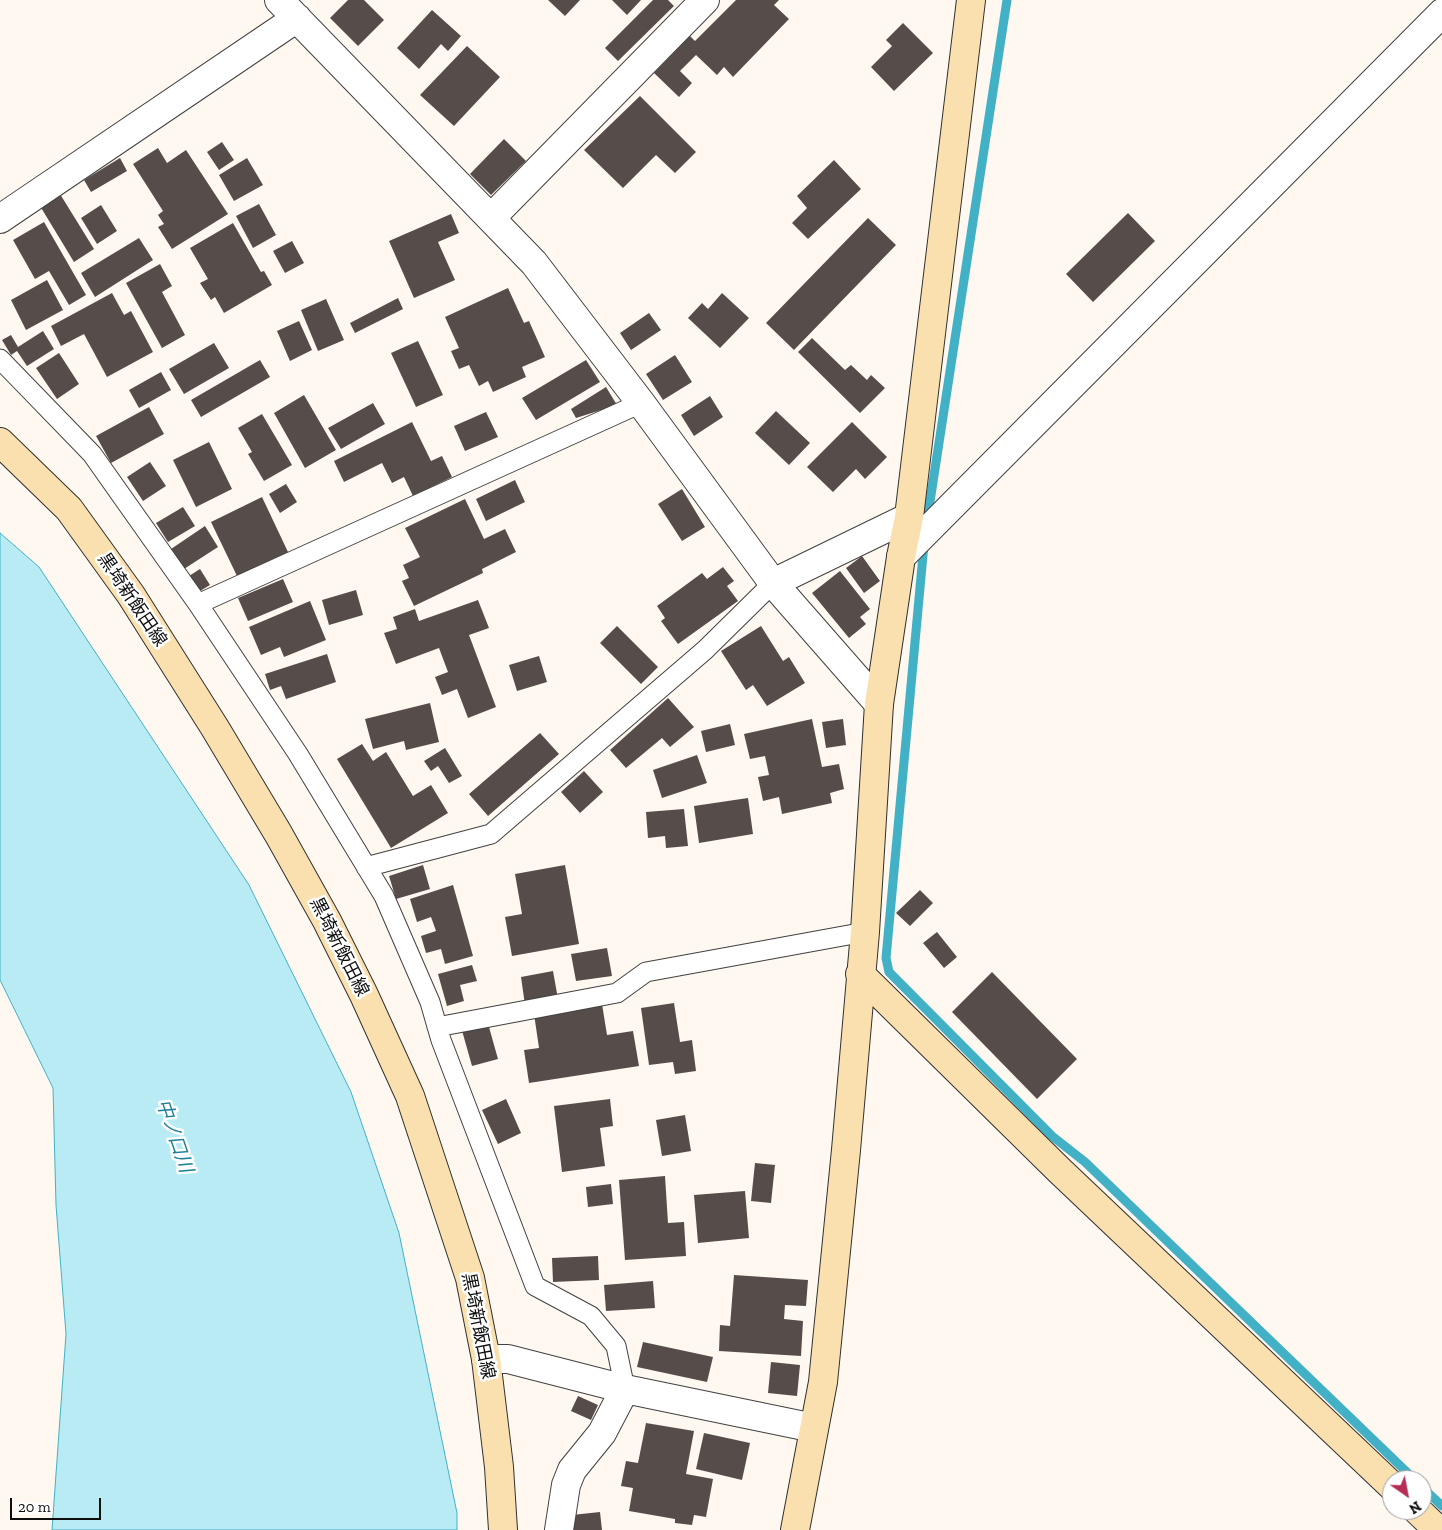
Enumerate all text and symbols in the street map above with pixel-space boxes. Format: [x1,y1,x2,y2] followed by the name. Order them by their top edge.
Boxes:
[93,549,171,651] street label: 黒埼新飯田線
[305,894,373,1000] street label: 黒埼新飯田線
[151,1096,197,1176] water label: 中ノ口川
[457,1271,499,1381] street label: 黒埼新飯田線
[1382,1470,1432,1520] north arrow
[12,1488,104,1520] scale bar
[1406,1497,1424,1517] text: N
[18,1498,51,1516] text: 20 m

